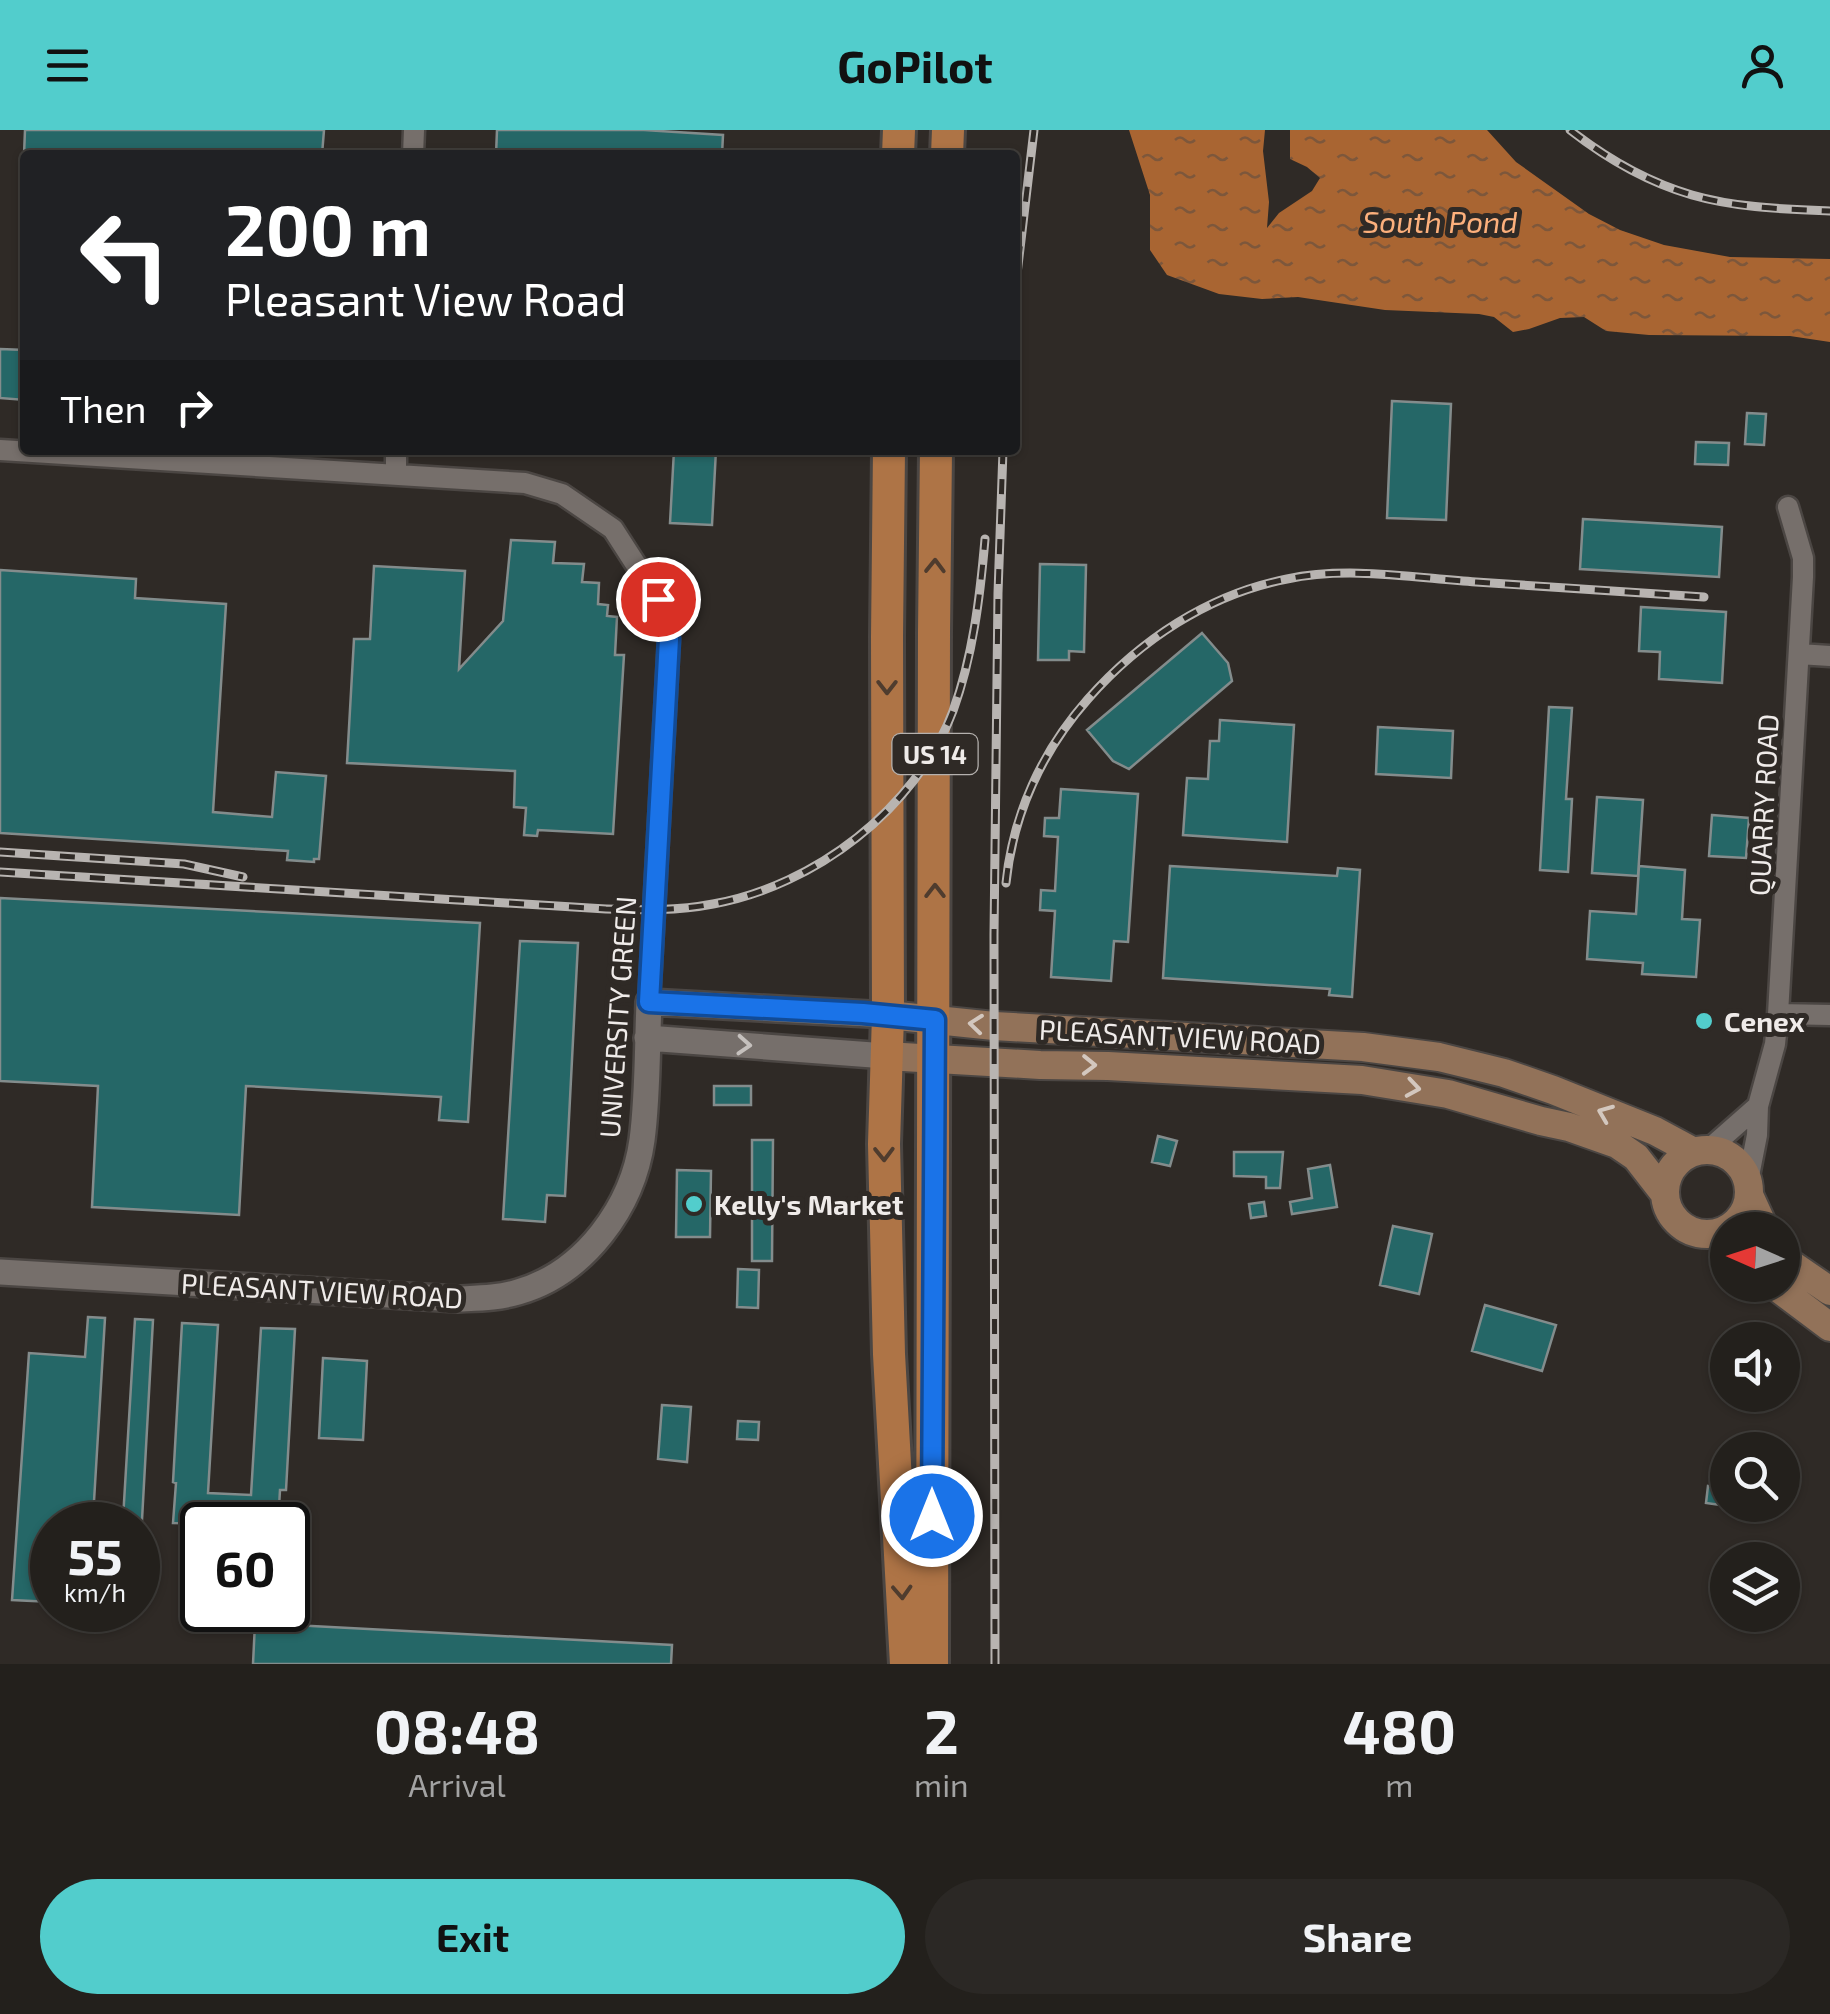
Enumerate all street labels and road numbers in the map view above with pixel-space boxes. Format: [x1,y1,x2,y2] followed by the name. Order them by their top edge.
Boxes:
[1741,713,1785,897] street label: QUARRY ROAD
[892,734,978,774] road number: US 14
[592,895,642,1139] street label: UNIVERSITY GREEN
[1038,1012,1322,1060] street label: PLEASANT VIEW ROAD
[180,1266,464,1314] street label: PLEASANT VIEW ROAD

